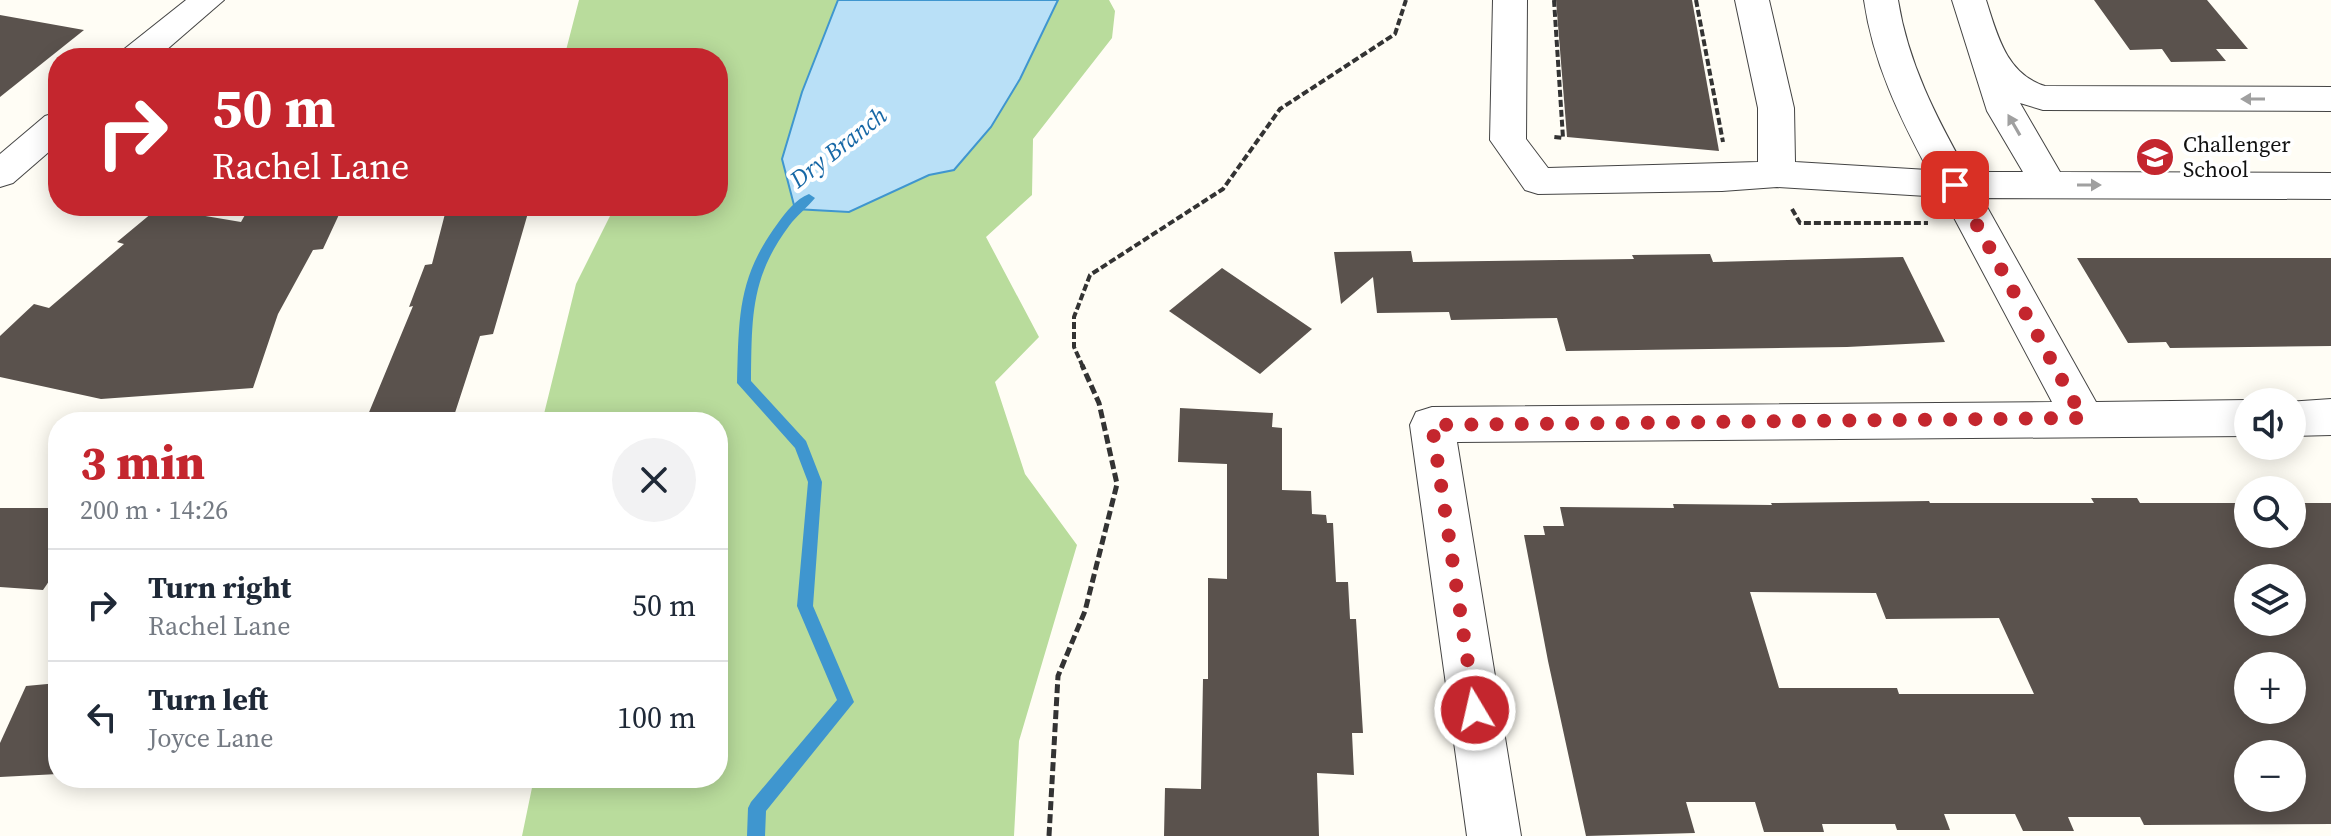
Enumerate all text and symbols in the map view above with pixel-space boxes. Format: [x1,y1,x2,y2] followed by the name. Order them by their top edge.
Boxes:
[212,69,335,146] text: 50 m
[80,80,184,184] icon: right
[2240,93,2265,105] one-way arrow
[782,99,893,196] water label: Dry Branch
[2007,114,2021,136] one-way arrow
[2183,129,2291,184] place label: Challenger School
[2134,136,2176,178] school or university icon: Challenger School
[212,142,409,191] text: Rachel Lane
[1921,151,1989,219] pin
[1933,163,1977,207] icon: arrive
[2077,179,2102,191] one-way arrow
[2234,388,2306,812] map controls
[2234,388,2306,460] button: sound
[80,429,205,495] text: 3 min
[612,438,696,522] button: close
[2234,476,2306,548] button: search
[80,492,228,528] text: 200 m · 14:26
[2234,564,2306,636] button: layers
[148,567,291,608] text: Turn right
[80,583,124,627] icon: right
[632,585,696,626] text: 50 m
[148,608,291,644] text: Rachel Lane
[2234,652,2306,724] button: +
[1433,668,1517,752] position arrow
[148,679,268,720] text: Turn left
[80,695,124,739] icon: left
[617,697,696,738] text: 100 m
[148,720,274,756] text: Joyce Lane
[2234,740,2306,812] button: −

